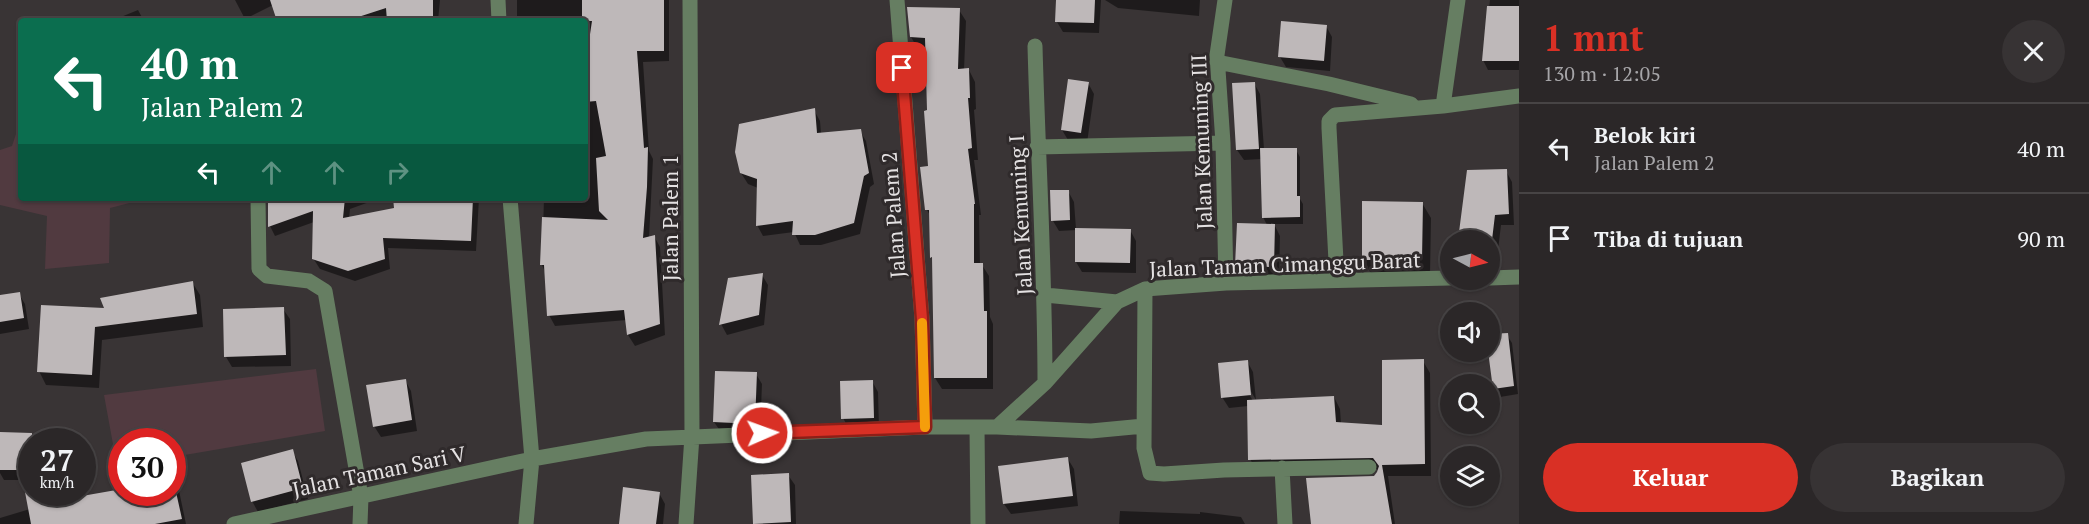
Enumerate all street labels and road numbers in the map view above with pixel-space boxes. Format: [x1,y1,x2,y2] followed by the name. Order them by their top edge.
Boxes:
[1184,54,1218,230] street label: Jalan Kemuning III
[1002,134,1038,296] street label: Jalan Kemuning I
[875,151,911,279] street label: Jalan Palem 2
[656,155,684,281] street label: Jalan Palem 1
[1149,245,1422,283] street label: Jalan Taman Cimanggu Barat
[290,439,469,503] street label: Jalan Taman Sari V

